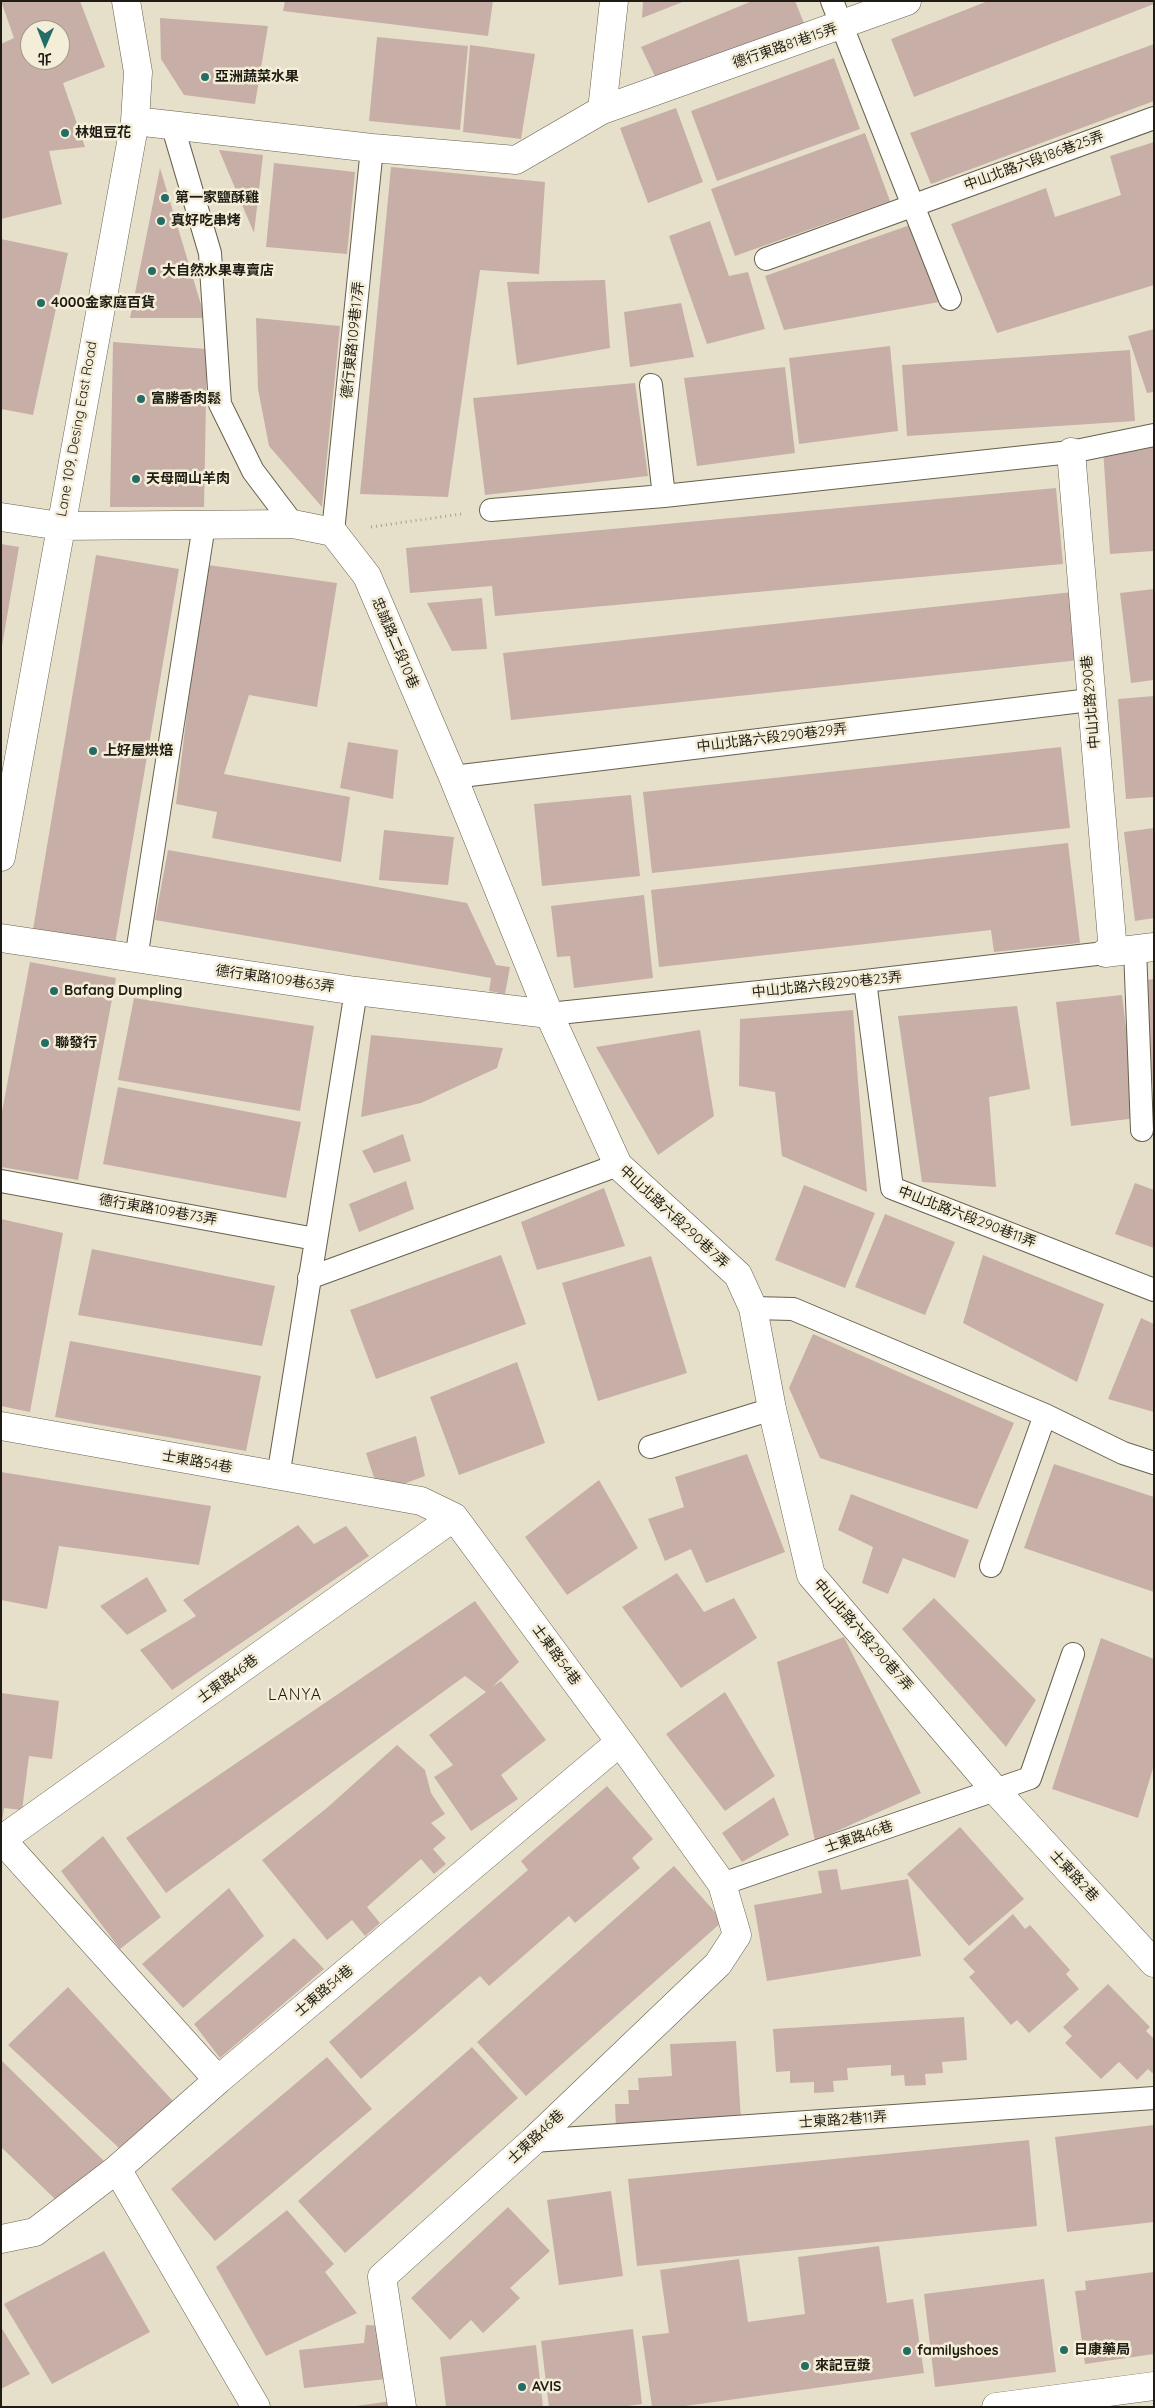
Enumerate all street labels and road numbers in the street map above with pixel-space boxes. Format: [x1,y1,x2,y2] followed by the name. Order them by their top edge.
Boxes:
[730,20,840,72] street label: 德行東路81巷15弄
[962,128,1106,194] street label: 中山北路六段186巷25弄
[338,281,368,399] street label: 德行東路109巷17弄
[53,340,101,518] street label: Lane 109, Desing East Road
[368,595,422,691] street label: 忠誠路二段10巷
[1079,654,1103,750] street label: 中山北路290巷
[696,720,848,756] street label: 中山北路六段290巷29弄
[214,962,336,996] street label: 德行東路109巷63弄
[751,969,903,1001] street label: 中山北路六段290巷23弄
[616,1162,732,1272] street label: 中山北路六段290巷7弄
[896,1183,1038,1251] street label: 中山北路六段290巷11弄
[98,1191,218,1229] street label: 德行東路109巷73弄
[161,1448,233,1476] street label: 士東路54巷
[810,1575,916,1695] street label: 中山北路六段290巷7弄
[528,1621,584,1689] street label: 士東路54巷
[194,1651,262,1707] street label: 士東路46巷
[823,1818,895,1856] street label: 士東路46巷
[1046,1847,1102,1905] street label: 士東路2巷
[291,1962,357,2020] street label: 士東路54巷
[504,2107,568,2167] street label: 士東路46巷
[798,2109,888,2131] street label: 士東路2巷11弄

